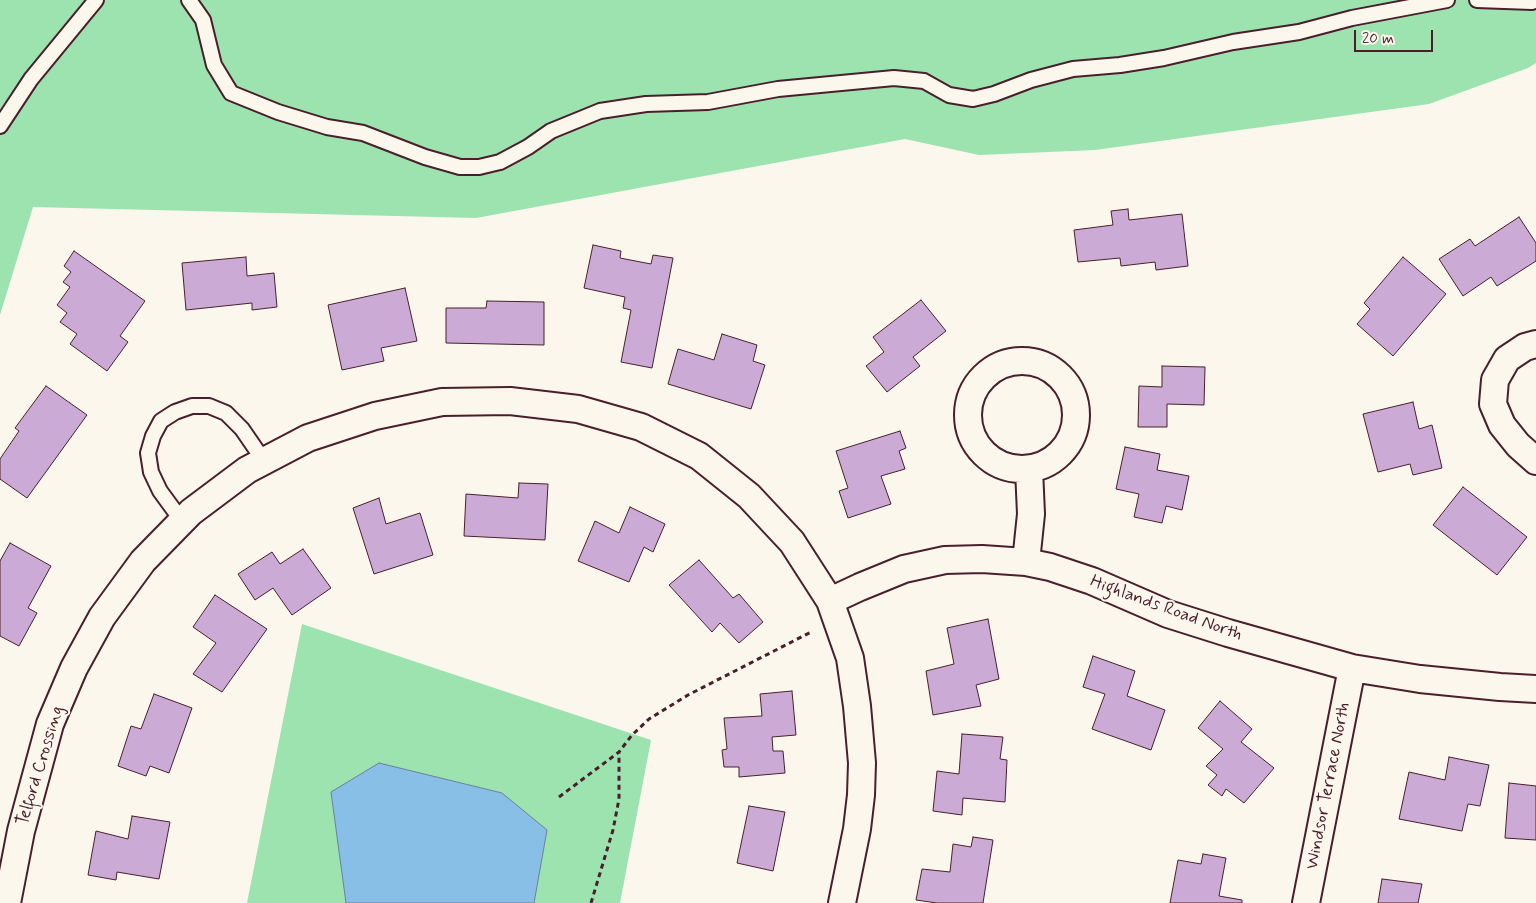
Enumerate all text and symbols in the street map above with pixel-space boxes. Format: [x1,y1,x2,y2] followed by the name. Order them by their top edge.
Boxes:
[1356,20,1435,52] scale bar
[1362,29,1394,49] text: 20 m
[1087,571,1245,647] street label: Highlands Road North
[1302,700,1356,872] street label: Windsor Terrace North
[13,704,69,828] street label: Telford Crossing

